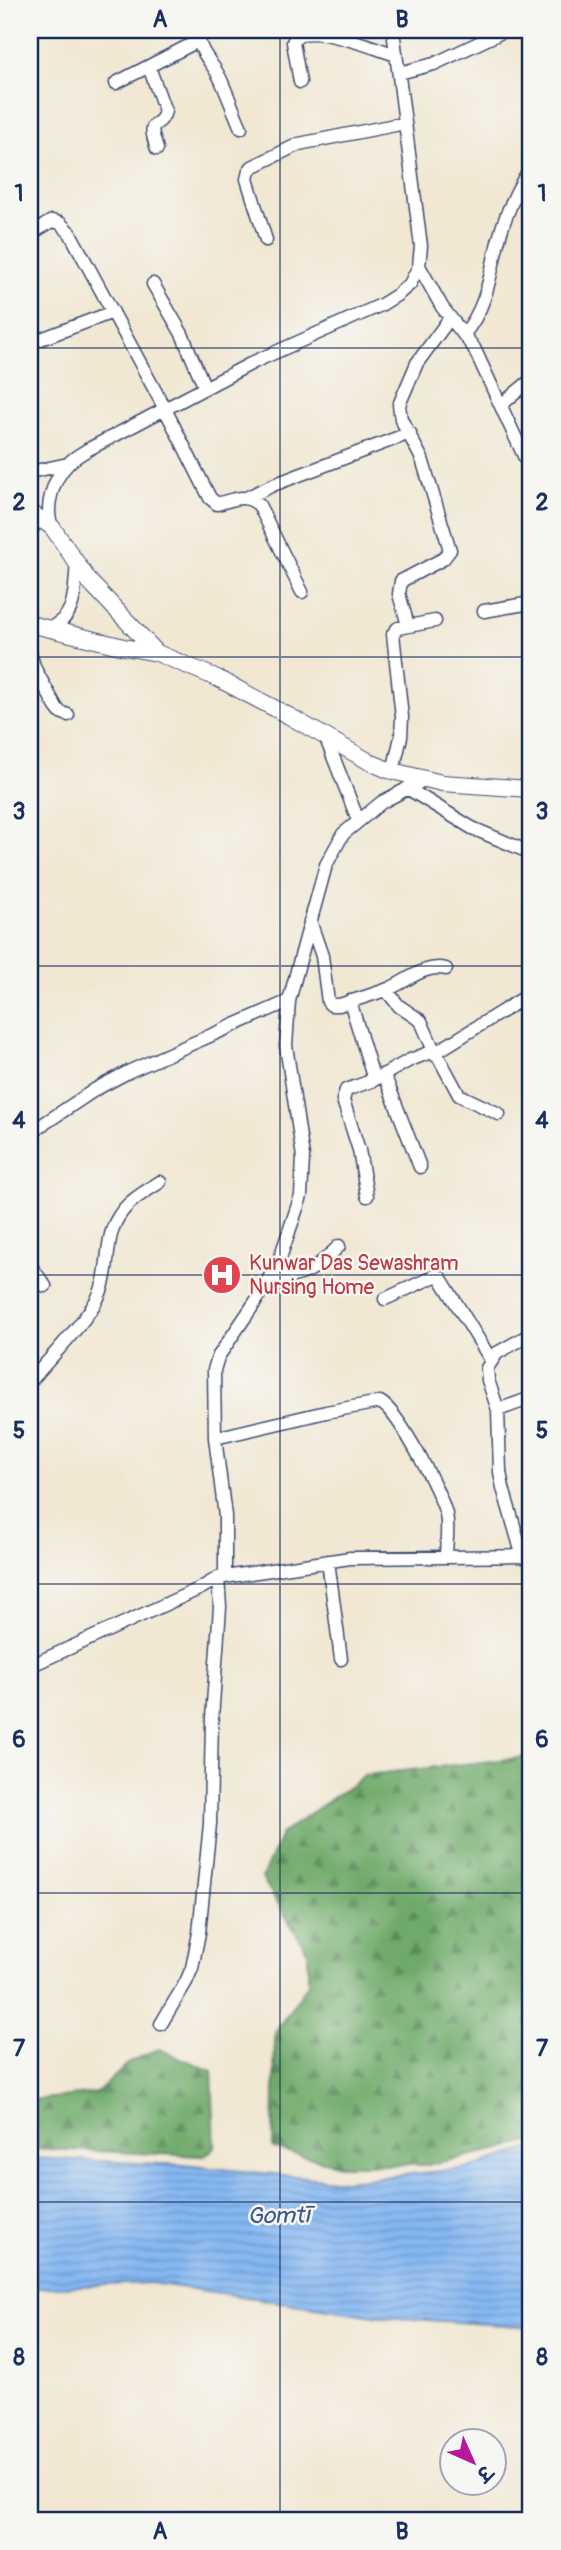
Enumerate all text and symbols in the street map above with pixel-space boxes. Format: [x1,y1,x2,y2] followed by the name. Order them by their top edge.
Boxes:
[153,5,168,34] text: A
[395,5,409,34] text: B
[15,179,24,208] text: 1
[538,179,547,208] text: 1
[13,488,26,517] text: 2
[536,488,549,517] text: 2
[13,797,25,826] text: 3
[536,797,548,826] text: 3
[12,1106,26,1135] text: 4
[535,1106,549,1135] text: 4
[249,1250,459,1301] place label: Kunwar Das Sewashram Nursing Home
[201,1254,243,1296] hospital icon: Kunwar Das Sewashram Nursing Home
[13,1416,25,1445] text: 5
[536,1416,548,1445] text: 5
[12,1725,26,1754] text: 6
[535,1725,549,1754] text: 6
[13,2034,26,2063] text: 7
[536,2034,549,2063] text: 7
[247,2200,316,2231] water label: Gomtī
[13,2343,25,2372] text: 8
[536,2343,548,2372] text: 8
[438,2428,508,2498] north arrow
[470,2459,499,2488] text: उ
[153,2517,168,2546] text: A
[395,2517,409,2546] text: B

